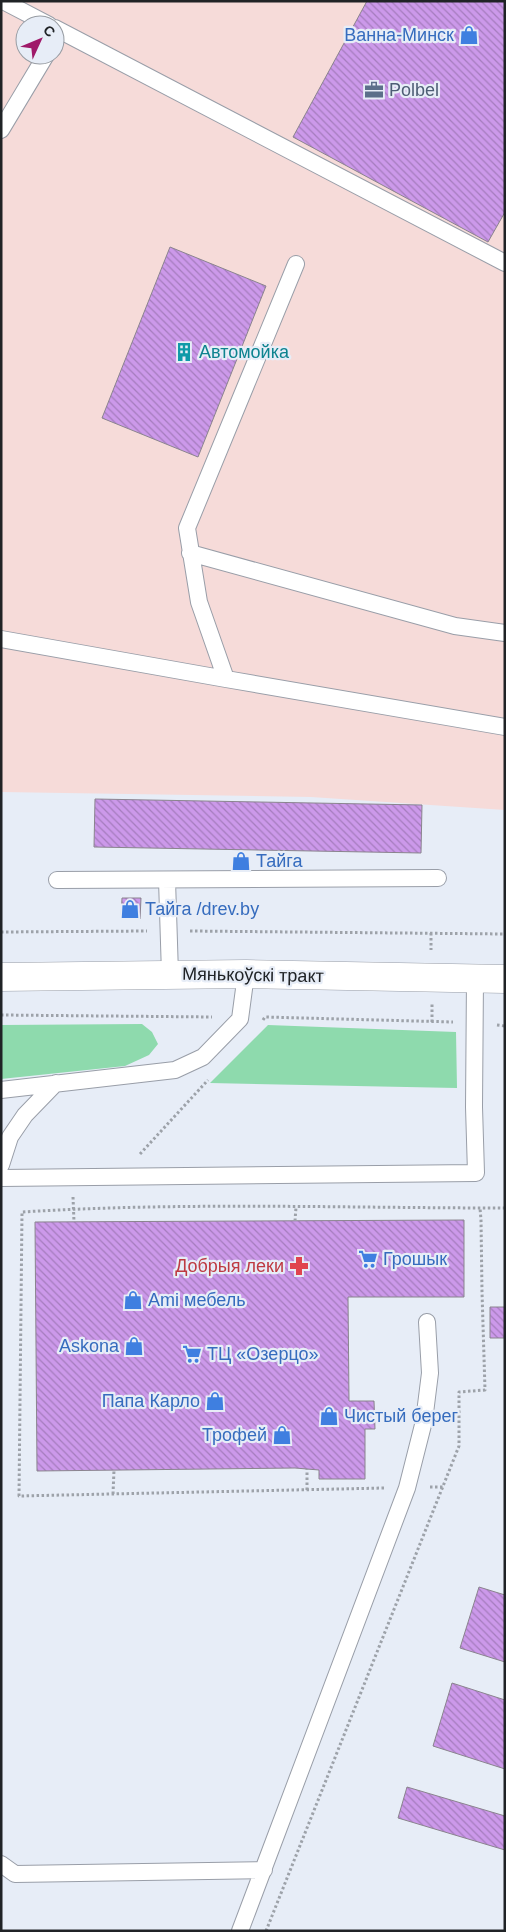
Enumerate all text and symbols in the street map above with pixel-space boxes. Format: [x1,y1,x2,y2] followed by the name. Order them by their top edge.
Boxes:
[15,15,65,65] north arrow
[40,22,59,40] text: С
[458,24,480,46] shop icon: Ванна-Минск
[344,25,454,45] place label: Ванна-Минск
[363,79,385,101] office icon: Polbel
[389,80,439,100] place label: Polbel
[173,341,195,363] building icon: Автомойка
[199,342,290,362] place label: Автомойка
[230,850,252,872] shop icon: Тайга
[256,851,303,871] place label: Тайга
[119,898,141,920] shop icon: Тайга /drev.by
[145,899,259,919] place label: Тайга /drev.by
[182,964,324,986] street label: Мянькоўскі тракт
[357,1248,379,1270] supermarket icon: Грошык
[383,1249,447,1269] place label: Грошык
[288,1255,310,1277] pharmacy icon: Добрыя леки
[175,1256,284,1276] place label: Добрыя леки
[122,1289,144,1311] shop icon: Ami мебель
[148,1290,246,1310] place label: Ami мебель
[123,1335,145,1357] shop icon: Askona
[59,1336,120,1356] place label: Askona
[181,1343,203,1365] supermarket icon: ТЦ «Озерцо»
[207,1344,319,1364] place label: ТЦ «Озерцо»
[204,1390,226,1412] shop icon: Папа Карло
[102,1391,200,1411] place label: Папа Карло
[318,1405,340,1427] shop icon: Чистый берег
[344,1406,458,1426] place label: Чистый берег
[271,1424,293,1446] shop icon: Трофей
[202,1425,267,1445] place label: Трофей

